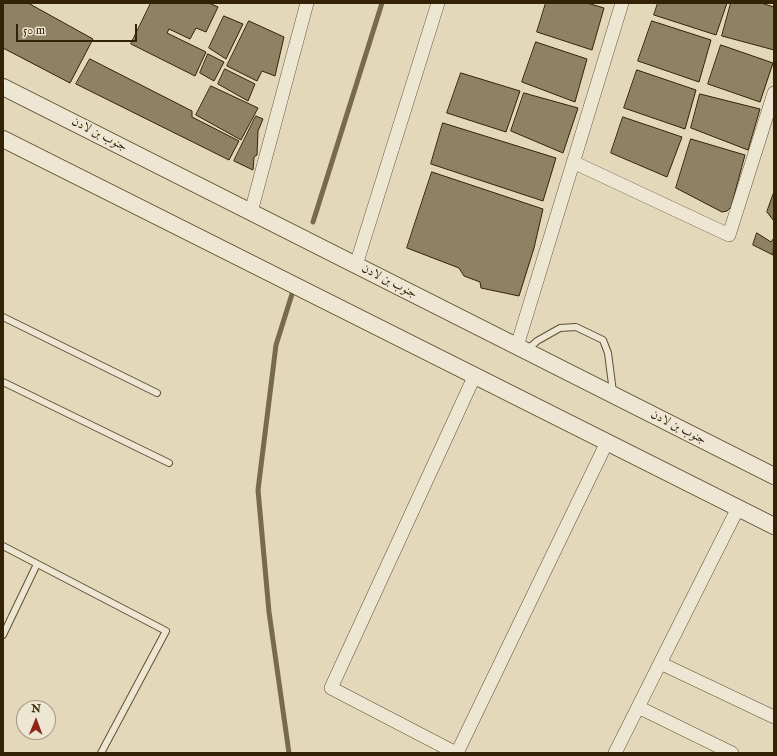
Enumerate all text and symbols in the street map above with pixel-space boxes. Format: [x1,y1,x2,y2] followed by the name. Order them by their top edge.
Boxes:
[18,16,139,42] scale bar
[23,23,45,38] text: 50 m
[69,115,129,155] street label: جنوب بن لادن
[359,262,419,302] street label: جنوب بن لادن
[648,408,708,448] street label: جنوب بن لادن
[16,700,56,740] north arrow
[31,702,41,716] text: N

